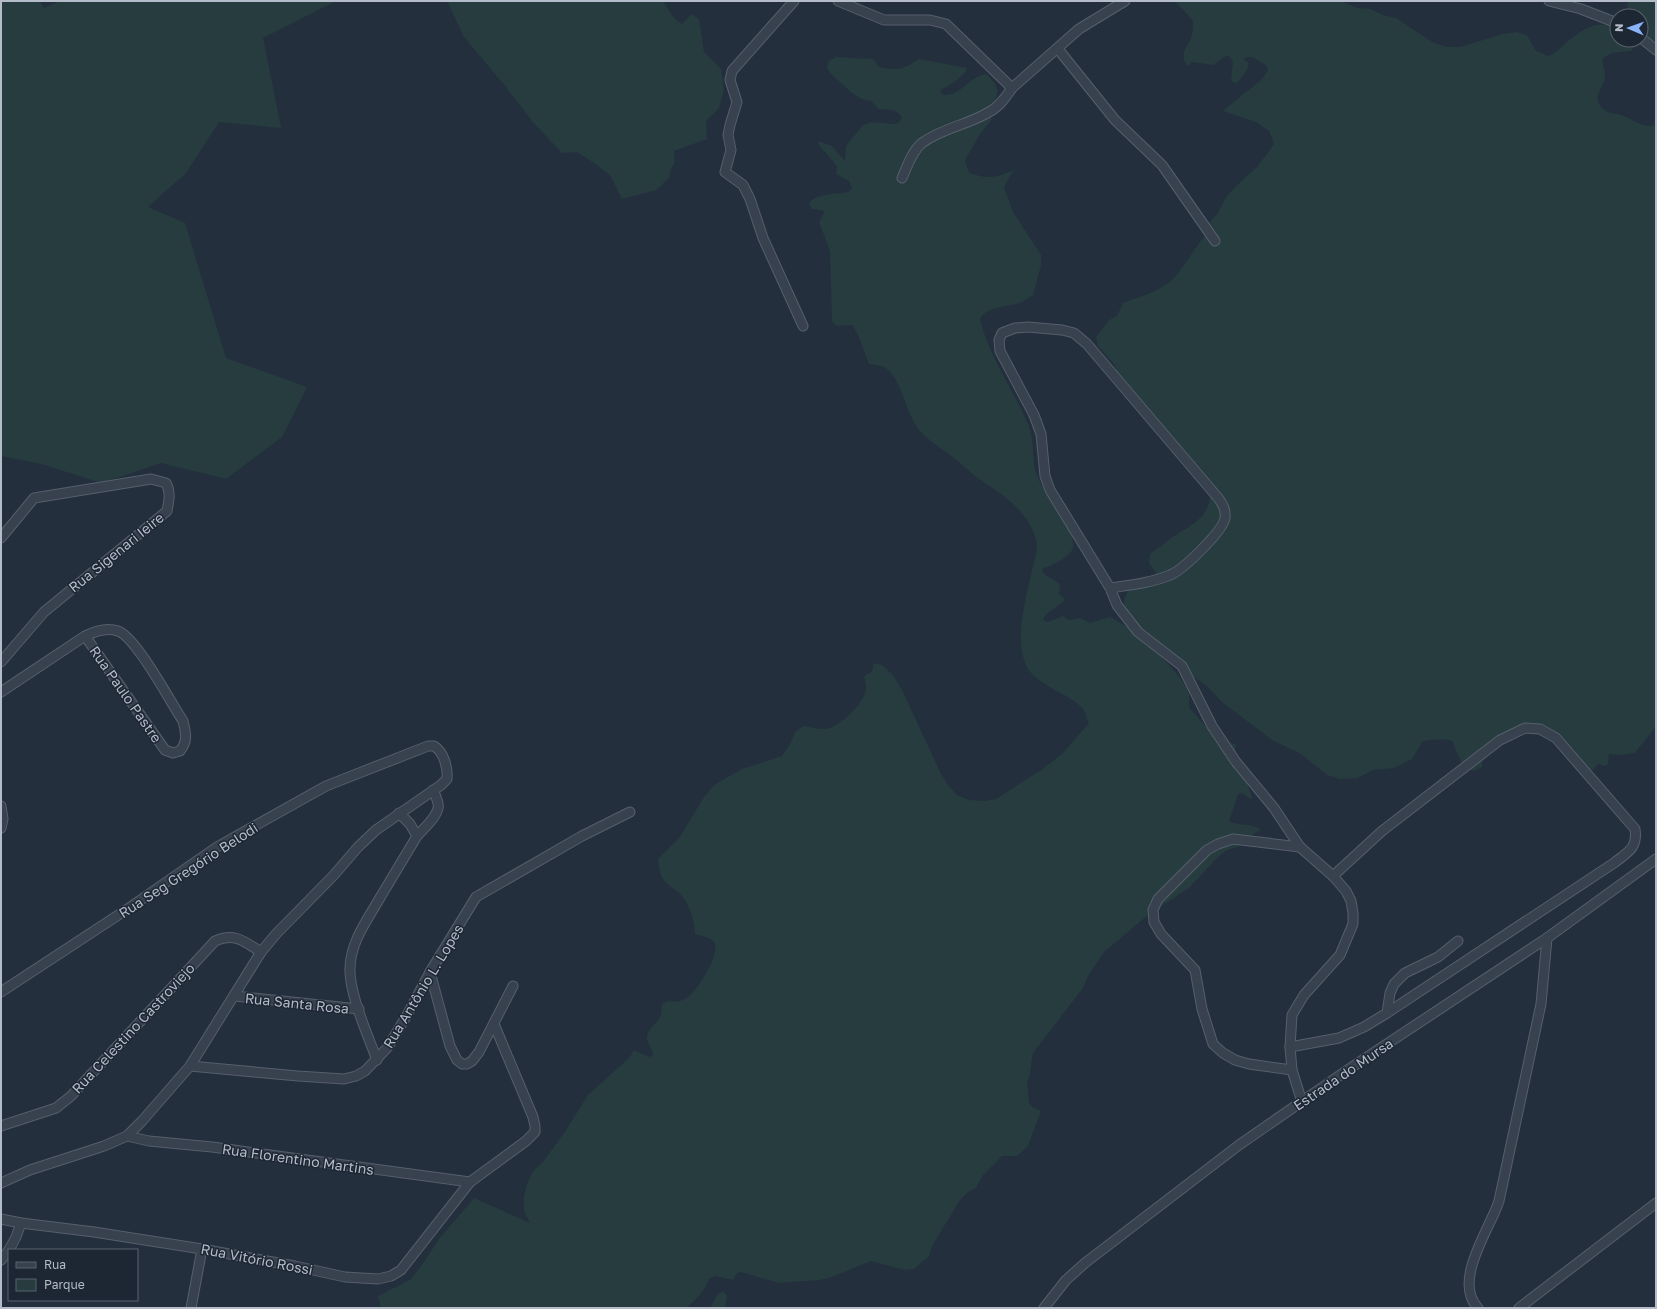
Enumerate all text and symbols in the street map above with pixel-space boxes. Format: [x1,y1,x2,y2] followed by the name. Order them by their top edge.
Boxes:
[1609,8,1649,48] north arrow
[1612,23,1625,32] text: N
[65,508,167,596] street label: Rua Sigenari Ieire
[86,642,166,746] street label: Rua Paulo Pastre
[115,819,261,921] street label: Rua Seg Gregório Belodi
[379,921,467,1051] street label: Rua Antônio L. Lopes
[68,959,198,1097] street label: Rua Celestino Castroviejo
[244,989,350,1017] street label: Rua Santa Rosa
[1290,1034,1396,1114] street label: Estrada do Mursa
[221,1140,375,1178] street label: Rua Florentino Martins
[200,1240,314,1278] street label: Rua Vitório Rossi
[8,1249,138,1301] legend
[44,1257,66,1272] text: Rua
[44,1277,85,1292] text: Parque

